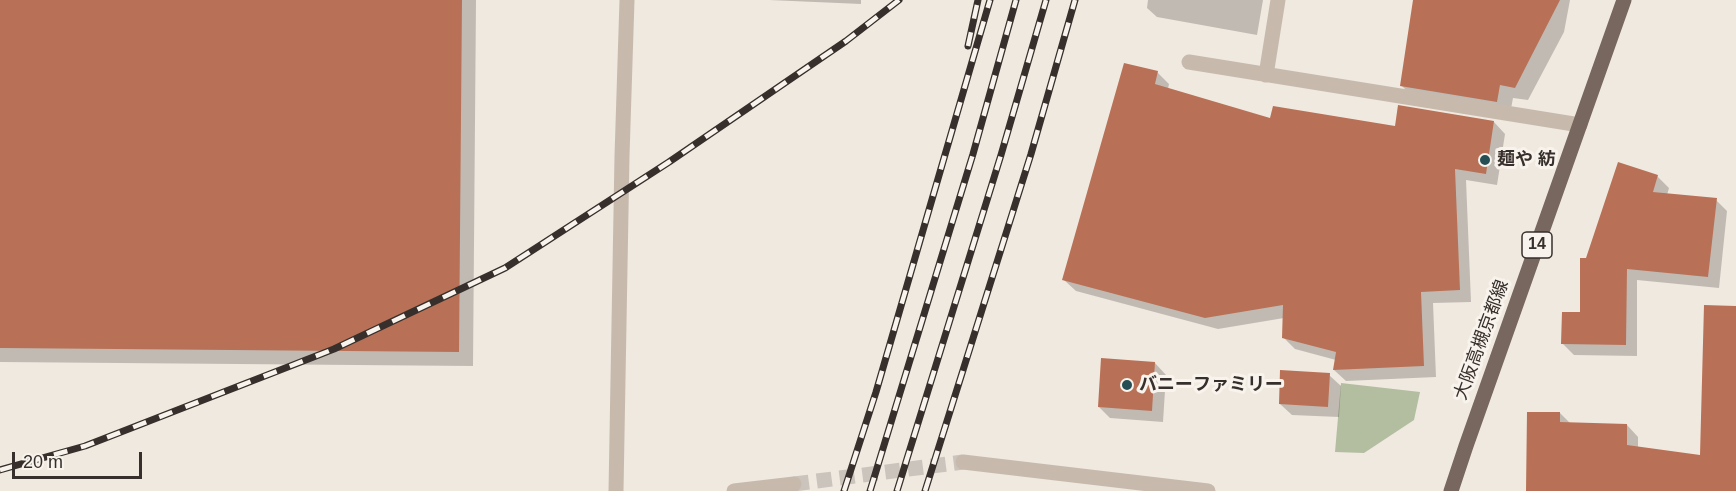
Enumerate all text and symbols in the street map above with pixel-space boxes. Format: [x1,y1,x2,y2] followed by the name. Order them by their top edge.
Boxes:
[1497,149,1556,171] place label: 麺や 紡
[1478,153,1492,167] marker: 麺や 紡
[1522,232,1552,258] road number: 14
[1450,277,1514,403] street label: 大阪高槻京都線
[1139,374,1283,396] place label: バニーファミリー
[1120,378,1134,392] marker: バニーファミリー
[15,440,146,478] scale bar
[23,452,63,472] text: 20 m

